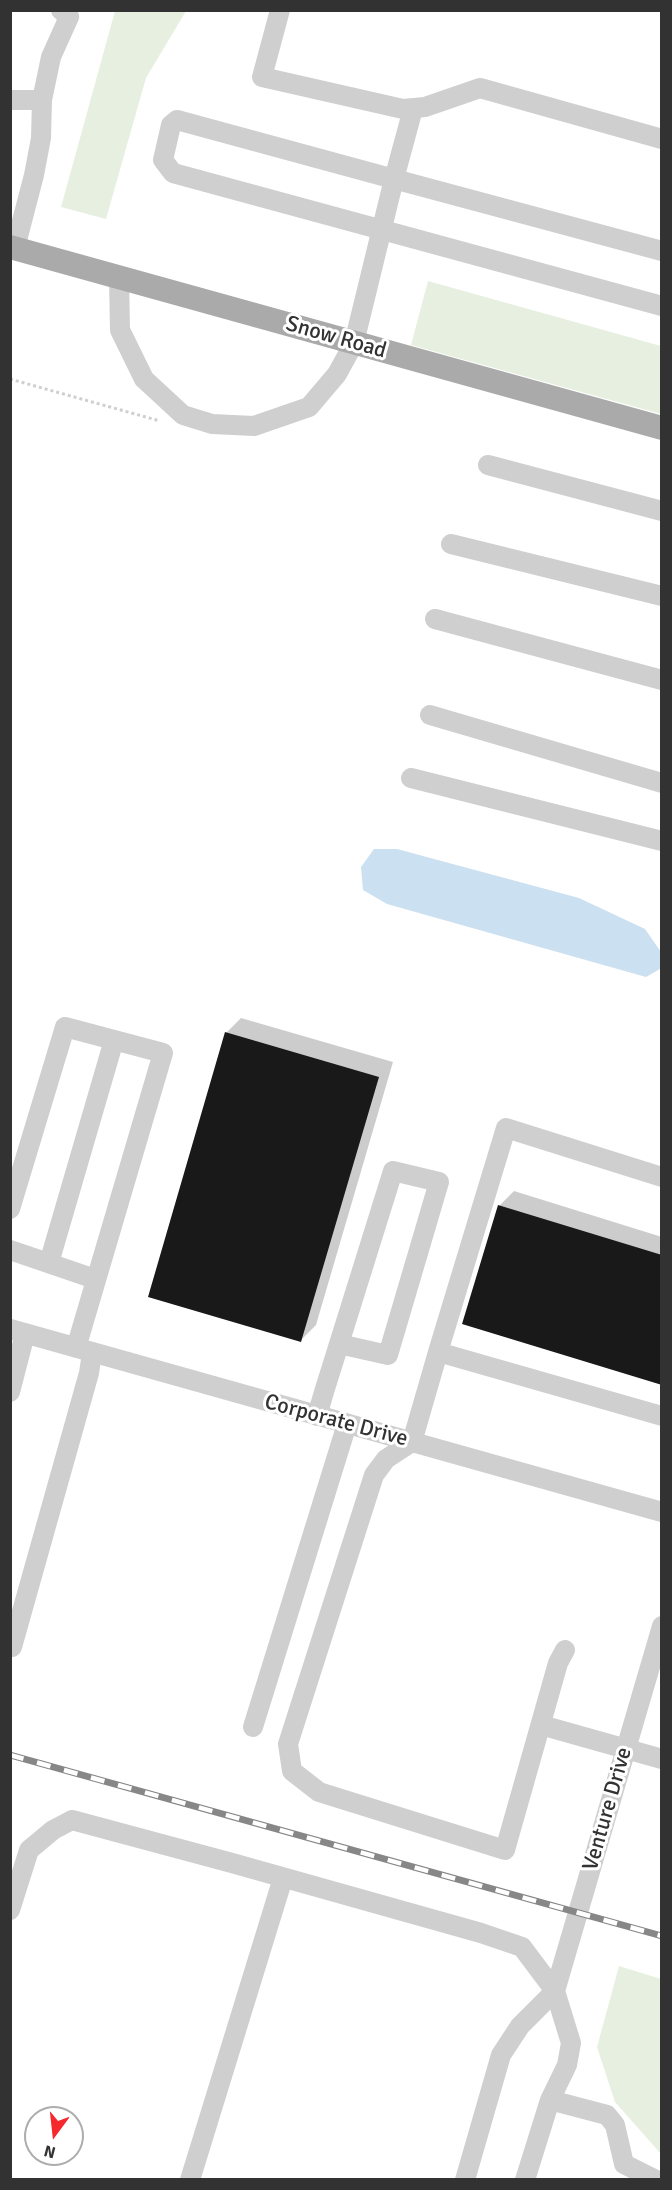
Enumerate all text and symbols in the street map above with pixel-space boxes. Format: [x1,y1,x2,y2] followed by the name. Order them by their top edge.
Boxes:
[283,311,389,365] street label: Snow Road
[262,1389,410,1453] street label: Corporate Drive
[578,1744,638,1874] street label: Venture Drive
[24,2106,84,2166] north arrow
[42,2140,58,2163] text: N

